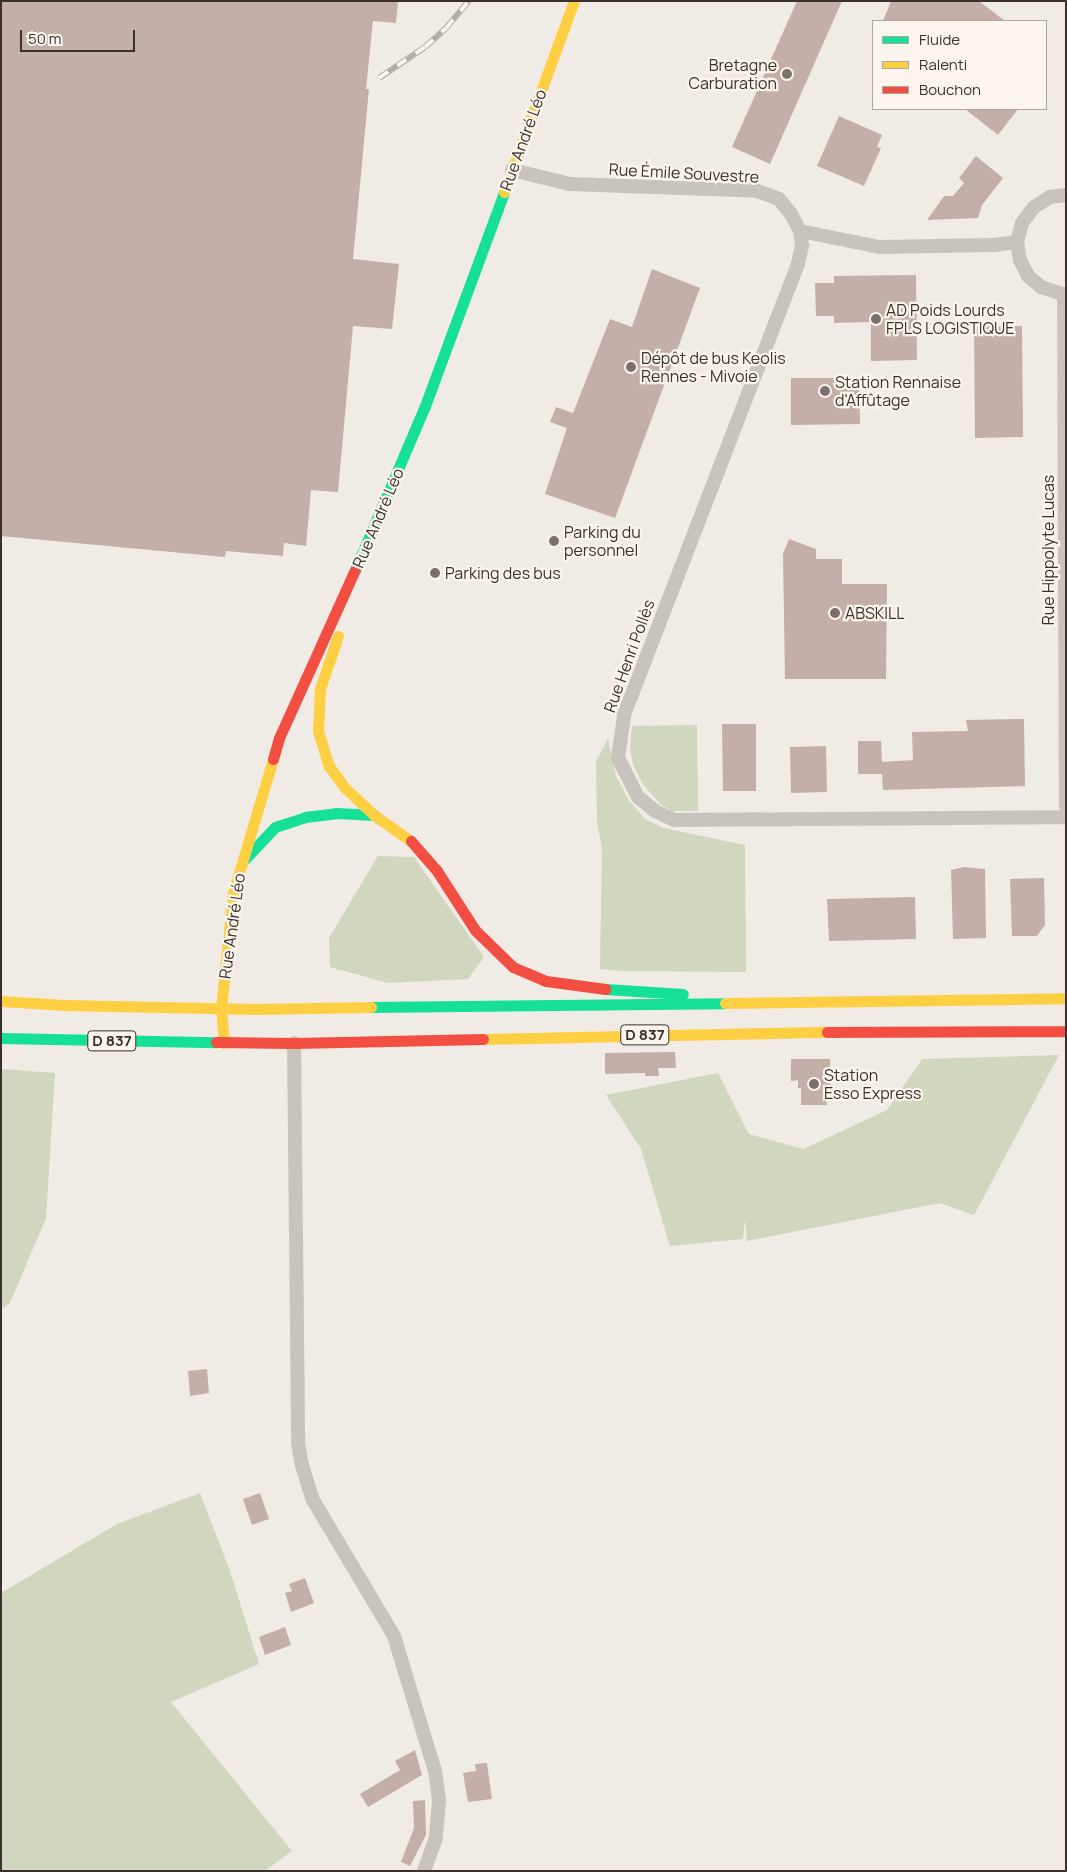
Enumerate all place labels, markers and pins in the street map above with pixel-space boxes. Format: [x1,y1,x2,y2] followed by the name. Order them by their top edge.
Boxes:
[688,55,777,93] place label: Bretagne Carburation
[781,68,793,80] marker: Bretagne Carburation
[886,300,1014,338] place label: AD Poids Lourds FPLS LOGISTIQUE
[870,313,882,325] marker: AD Poids Lourds FPLS LOGISTIQUE
[641,348,786,386] place label: Dépôt de bus Keolis Rennes - Mivoie
[625,361,637,373] marker: Dépôt de bus Keolis Rennes - Mivoie
[835,372,961,410] place label: Station Rennaise d'Affûtage
[819,385,831,397] marker: Station Rennaise d'Affûtage
[564,522,641,560] place label: Parking du personnel
[548,535,560,547] marker: Parking du personnel
[445,563,561,583] place label: Parking des bus
[429,567,441,579] marker: Parking des bus
[845,603,904,623] place label: ABSKILL
[829,607,841,619] marker: ABSKILL
[824,1065,921,1103] place label: Station Esso Express
[808,1078,820,1090] marker: Station Esso Express

